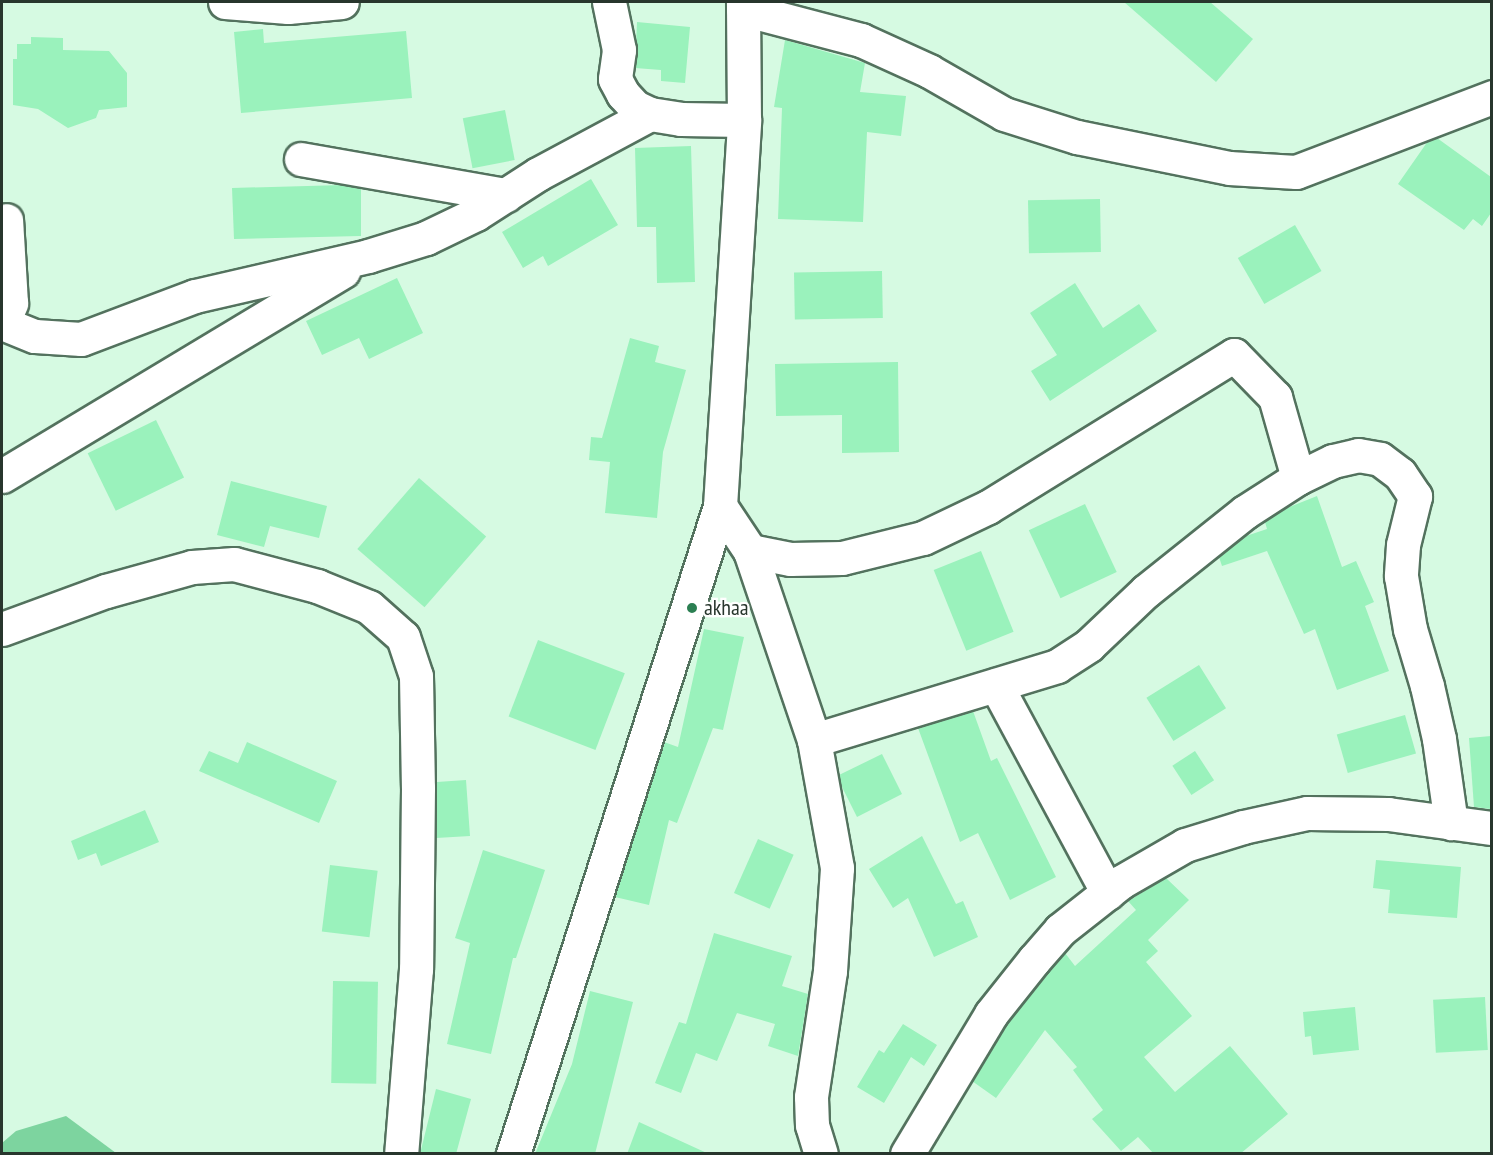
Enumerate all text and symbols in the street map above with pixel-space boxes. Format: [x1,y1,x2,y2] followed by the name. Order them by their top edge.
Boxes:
[704,595,749,621] place label: akhaa
[685,601,699,615] marker: akhaa

